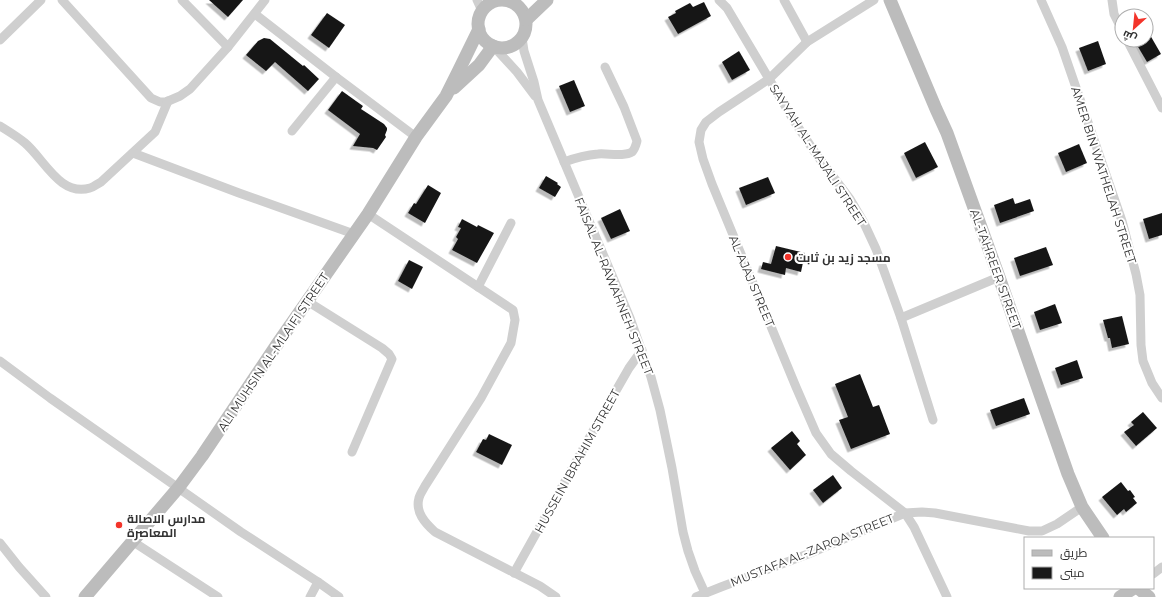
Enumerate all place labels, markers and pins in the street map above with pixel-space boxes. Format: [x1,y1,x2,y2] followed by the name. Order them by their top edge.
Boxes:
[796,250,891,266] place label: مسجد زيد بن ثابت
[783,252,793,262] marker: مسجد زيد بن ثابت
[127,511,206,541] place label: مدارس الاصالة المعاصرة
[114,520,124,530] marker: مدارس الاصالة المعاصرة

